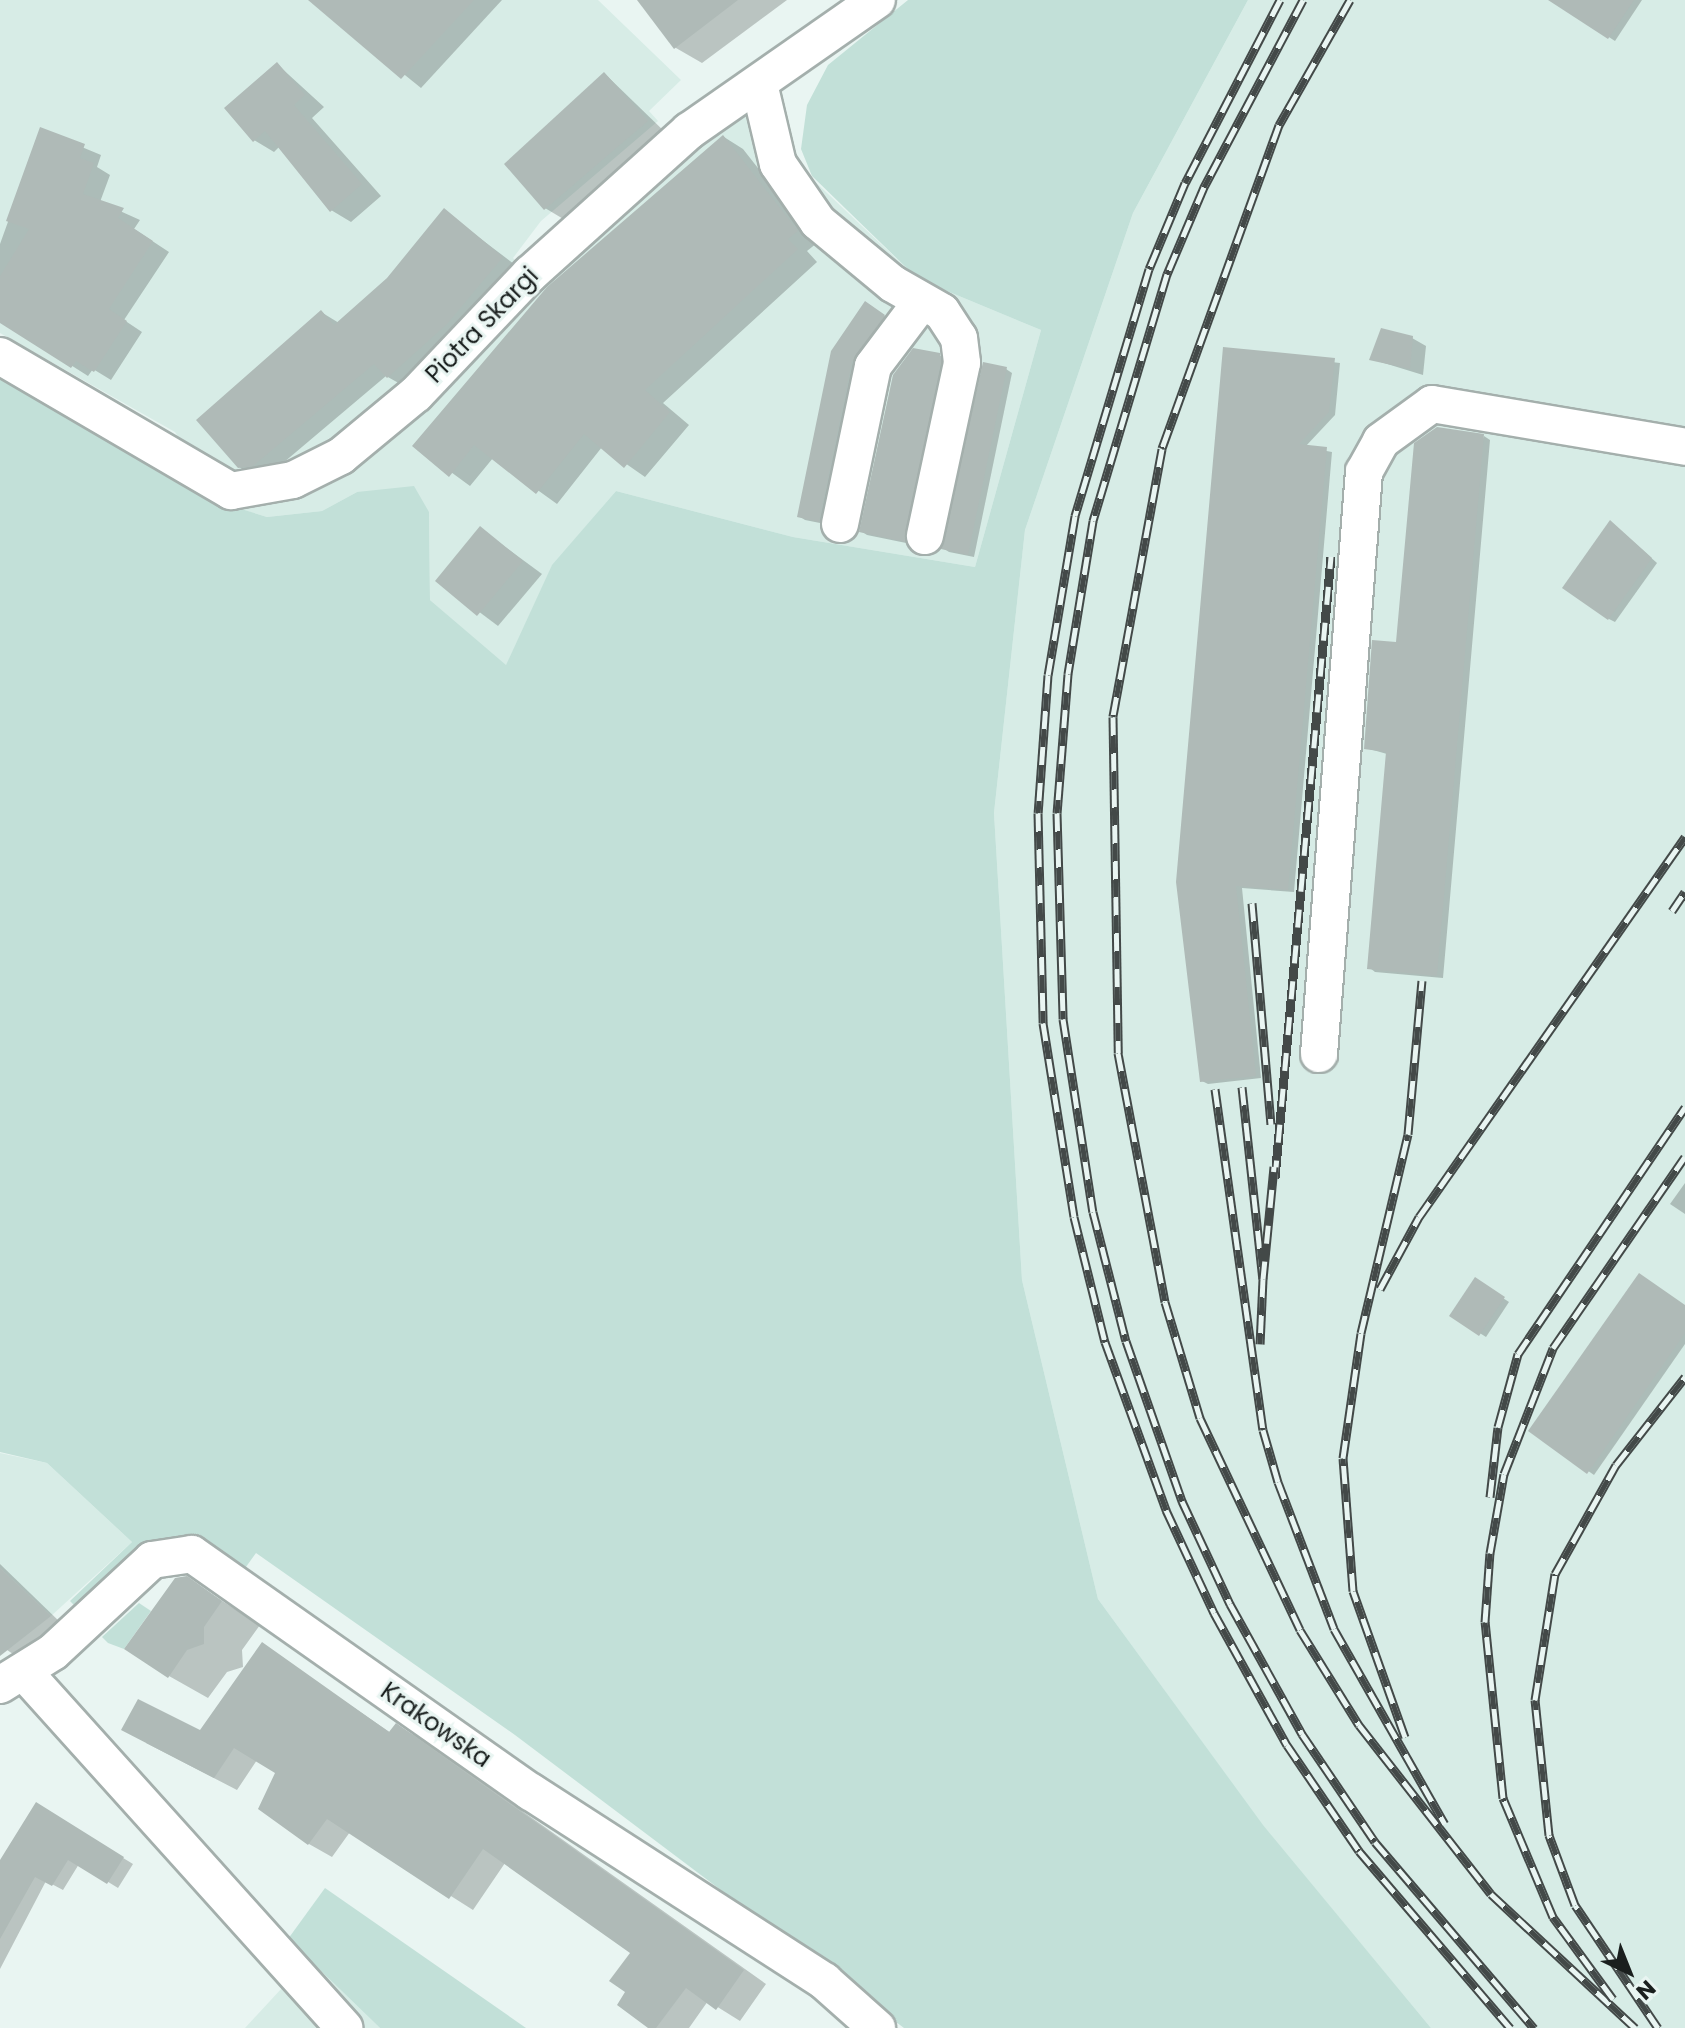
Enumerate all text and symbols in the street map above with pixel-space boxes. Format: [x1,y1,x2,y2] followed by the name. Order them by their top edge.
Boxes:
[420,261,544,389] street label: Piotra Skargi
[375,1676,497,1774] street label: Krakowska
[1589,1932,1669,2012] north arrow
[1629,1973,1662,2007] text: N

